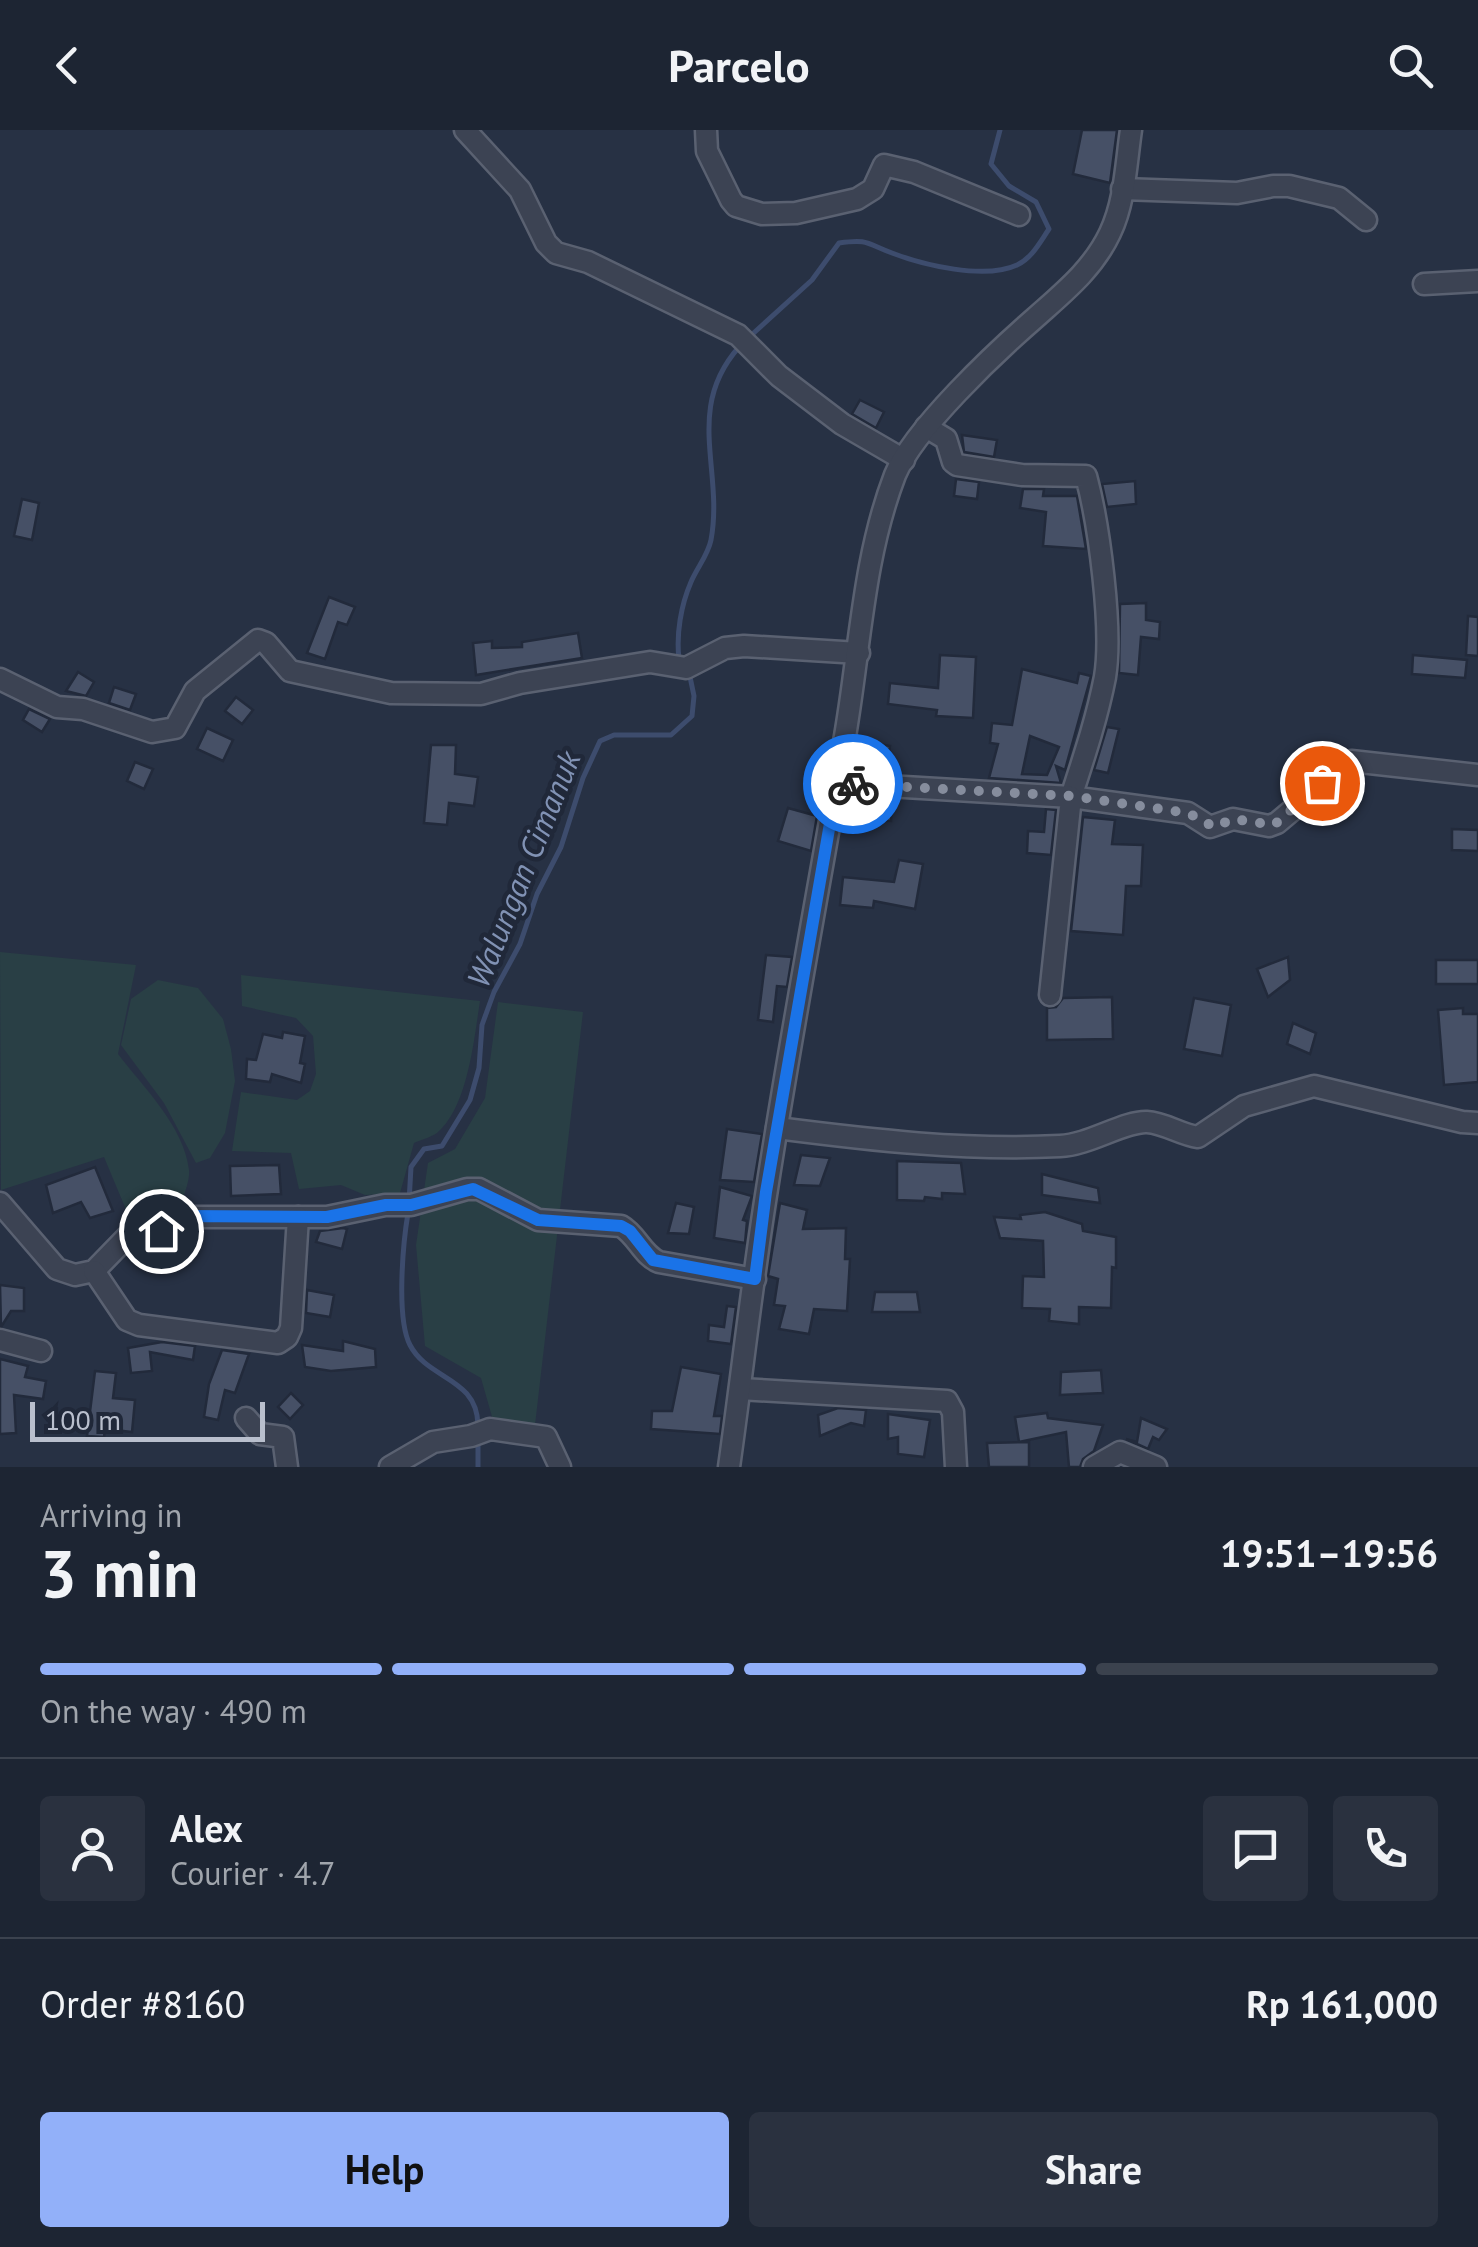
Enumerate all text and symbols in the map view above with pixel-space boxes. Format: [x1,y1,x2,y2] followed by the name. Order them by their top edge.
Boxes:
[668,36,810,94] text: Parcelo
[40,38,95,93] icon: back
[1383,38,1438,93] icon: search
[803,734,903,834] courier
[1280,741,1365,826] pin
[457,743,590,993] water label: Walungan Cimanuk
[1295,756,1350,811] icon: bag
[826,757,881,812] icon: bike
[119,1189,204,1274] pin
[134,1204,189,1259] icon: home
[30,1397,265,1442] scale bar
[45,1401,121,1438] text: 100 m
[40,1494,182,1536] text: Arriving in
[1220,1528,1438,1577] text: 19:51–19:56
[40,1531,199,1615] text: 3 min
[40,1690,307,1732] text: On the way · 490 m
[40,1796,145,1901] button: person
[1203,1796,1308,1901] button: chat
[1333,1796,1438,1901] button: phone
[170,1803,243,1852] text: Alex
[170,1852,336,1894] text: Courier · 4.7
[40,1979,245,2028] text: Order #8160
[1246,1979,1438,2028] text: Rp 161,000
[40,2112,729,2227] button: Help
[749,2112,1438,2227] button: Share

